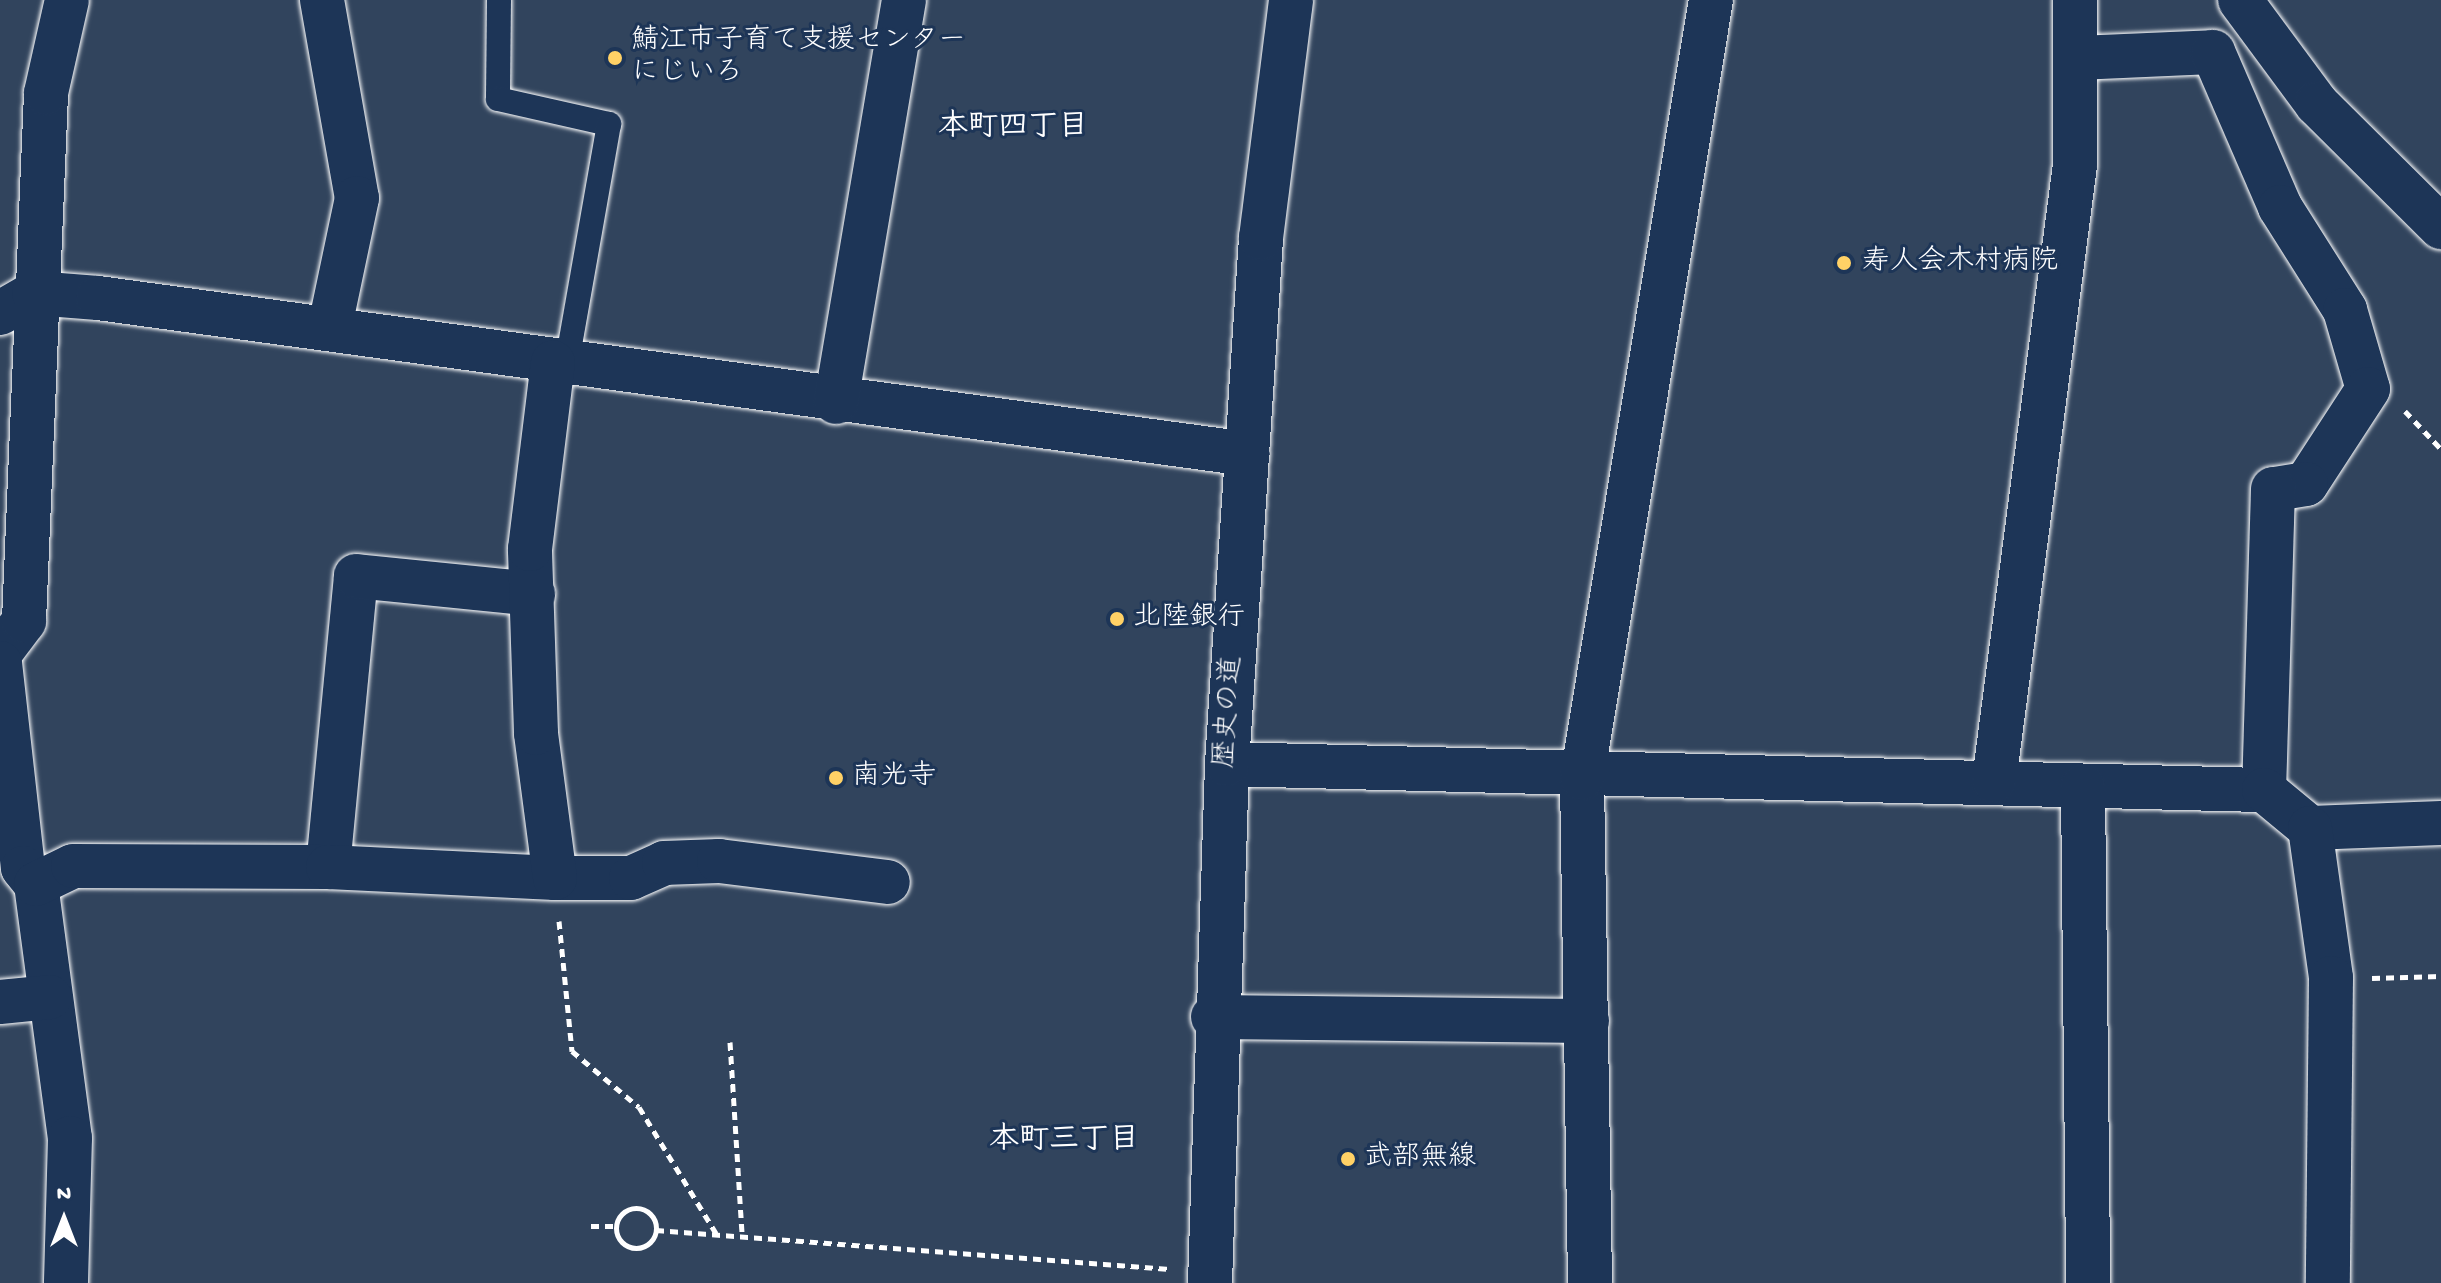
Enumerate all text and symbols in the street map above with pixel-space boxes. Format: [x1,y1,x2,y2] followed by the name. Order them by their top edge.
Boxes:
[631,25,967,91] place label: 鯖江市子育て支援センター にじいろ
[606,49,624,67] marker: 鯖江市子育て支援センター にじいろ
[938,111,1088,147] district label: 本町四丁目
[1862,246,2058,280] place label: 寿人会木村病院
[1833,252,1855,274] marker: 寿人会木村病院
[1133,602,1245,636] place label: 北陸銀行
[1108,610,1126,628] marker: 北陸銀行
[1209,655,1251,769] street label: 歴史の道
[852,761,936,795] place label: 南光寺
[827,769,845,787] marker: 南光寺
[989,1124,1139,1160] district label: 本町三丁目
[1364,1142,1476,1176] place label: 武部無線
[1339,1150,1357,1168] marker: 武部無線
[24,1179,104,1259] north arrow
[57,1182,71,1208] text: N

